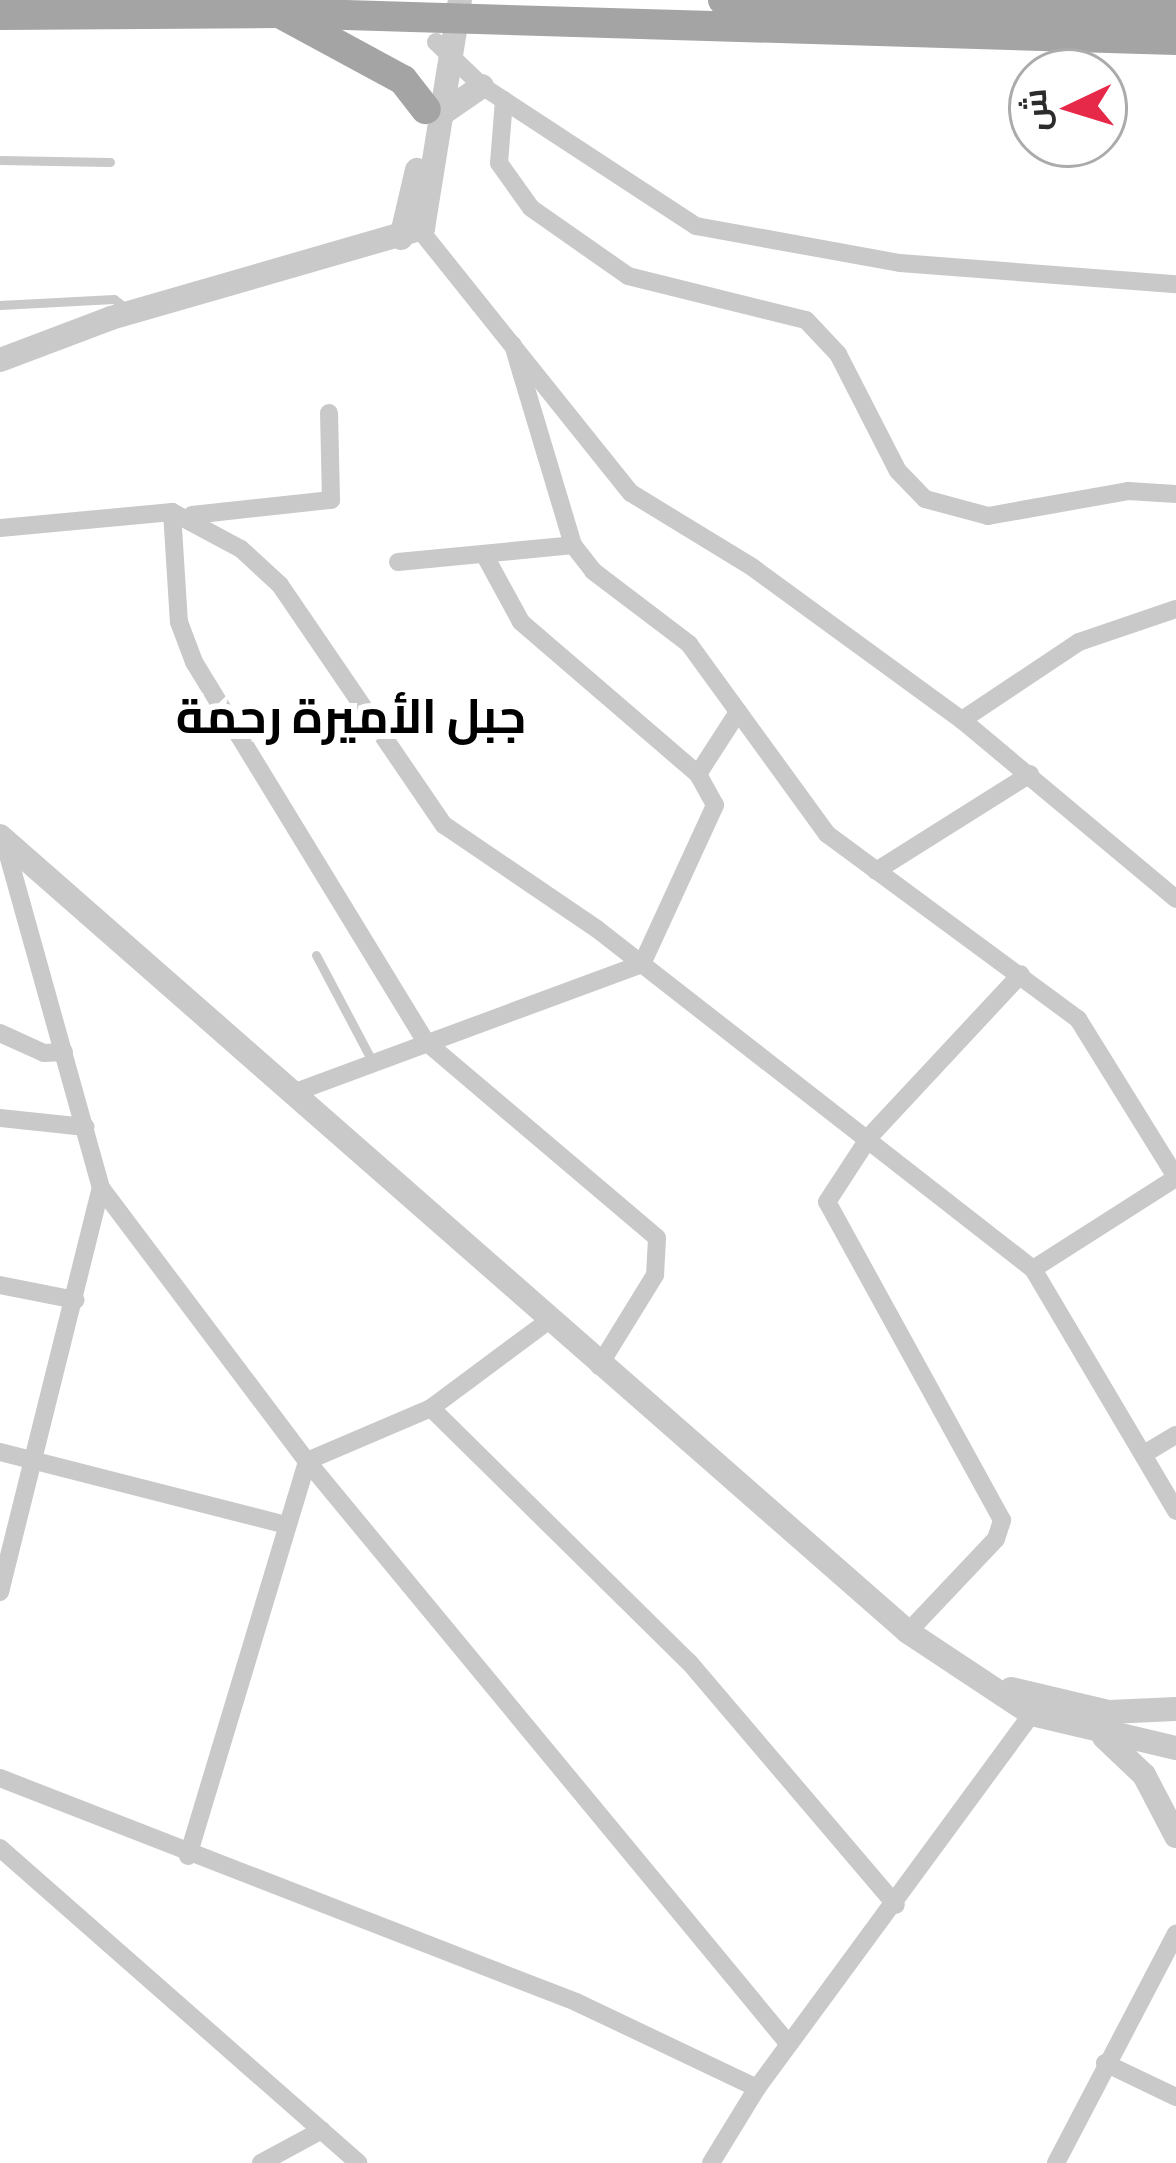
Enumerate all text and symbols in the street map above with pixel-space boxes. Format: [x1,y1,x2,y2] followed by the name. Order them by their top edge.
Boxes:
[1008,48,1128,168] north arrow
[1012,88,1058,133] text: ش
[176,687,526,745] district label: جبل الأميرة رحمة

